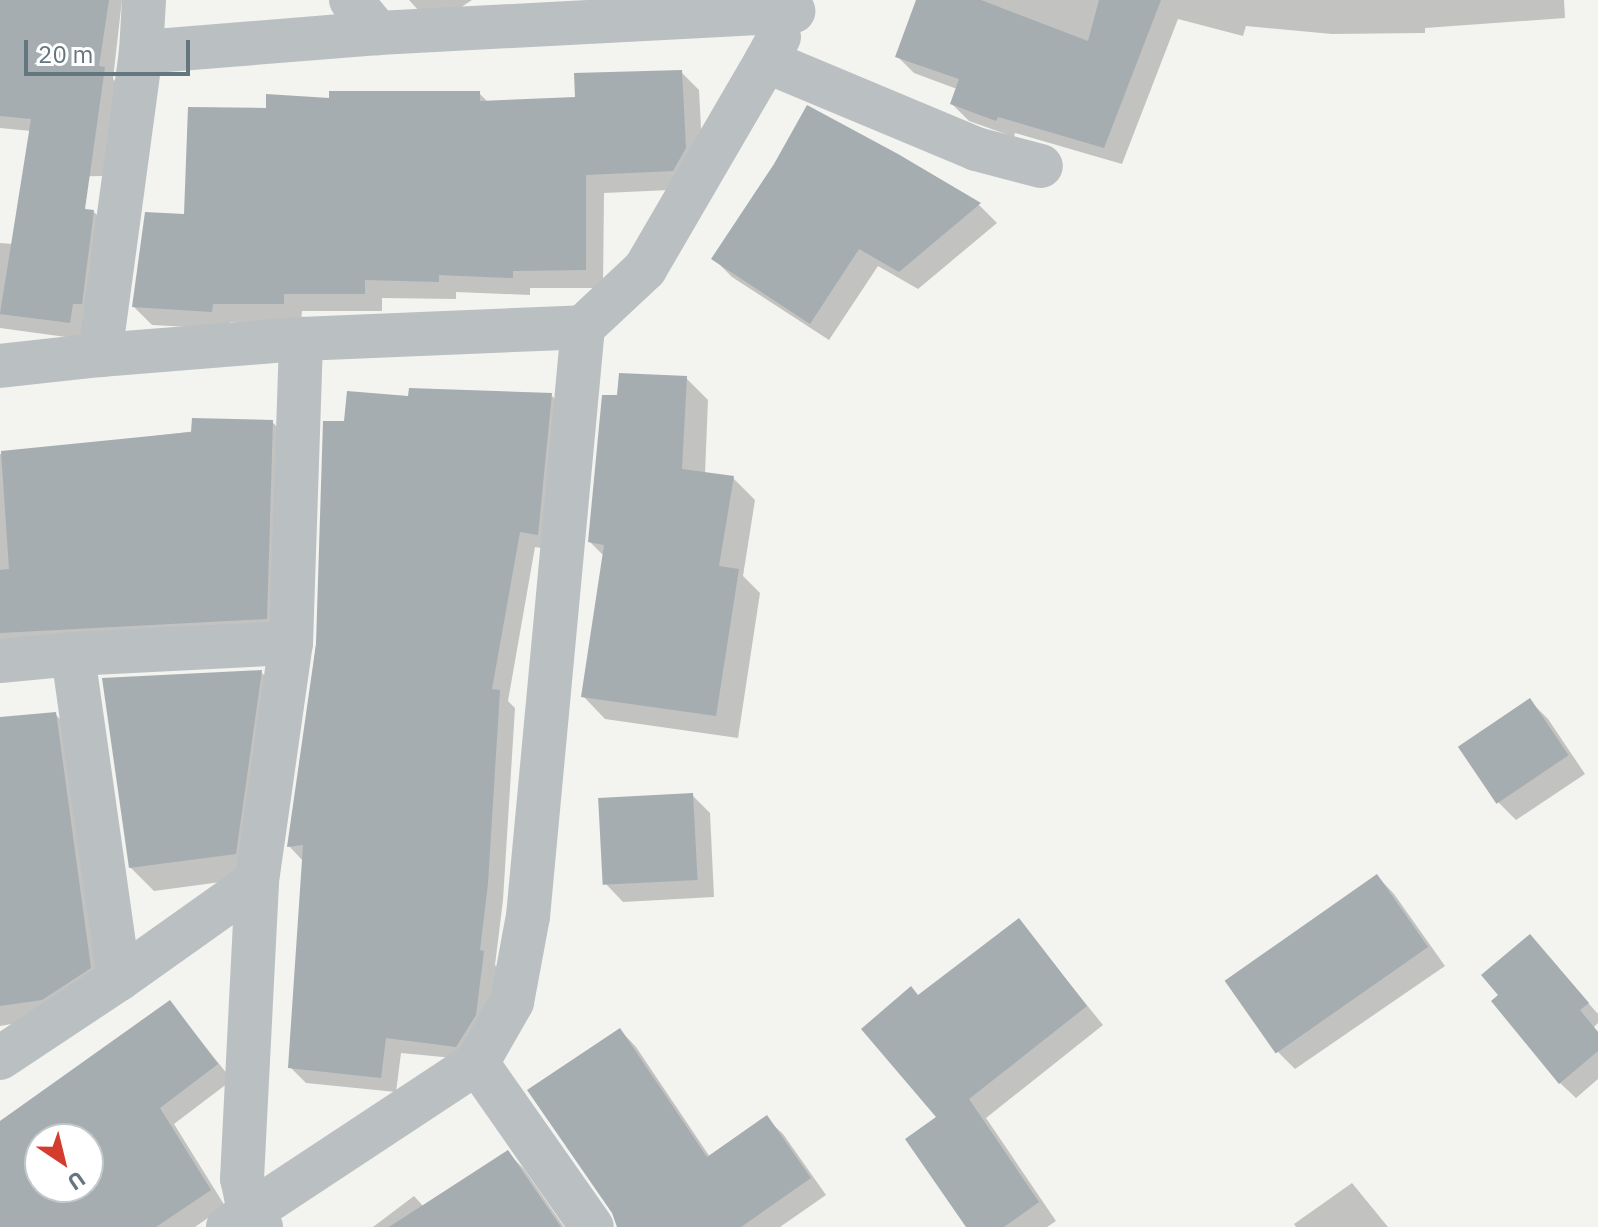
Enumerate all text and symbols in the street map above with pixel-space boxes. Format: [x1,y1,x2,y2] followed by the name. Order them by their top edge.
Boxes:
[28,24,194,74] scale bar
[38,38,93,70] text: 20 m
[24,1123,104,1203] north arrow
[62,1165,91,1198] text: U

